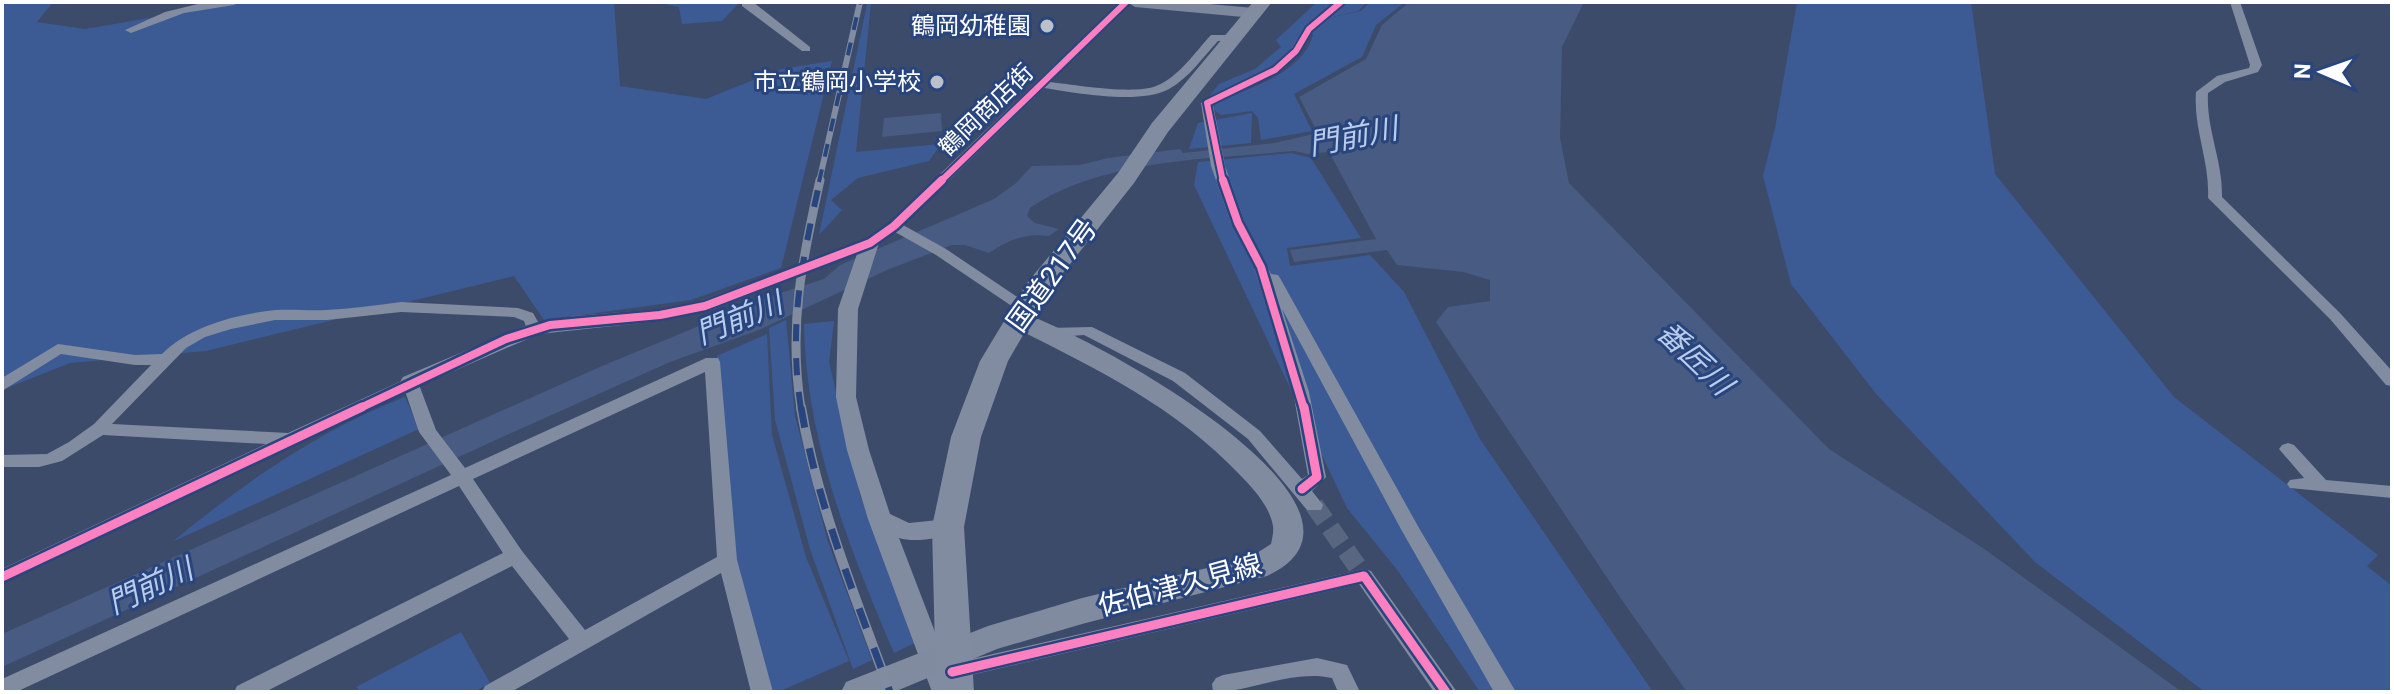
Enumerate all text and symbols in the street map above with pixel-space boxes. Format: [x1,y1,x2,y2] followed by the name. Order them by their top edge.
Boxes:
[911,12,1031,40] place label: 鶴岡幼稚園
[1038,17,1056,35] marker: 鶴岡幼稚園
[2282,32,2362,112] north arrow
[933,58,1039,162] street label: 鶴岡商店街
[2290,63,2315,80] text: N
[753,68,921,96] place label: 市立鶴岡小学校
[928,73,946,91] marker: 市立鶴岡小学校
[1305,110,1403,162] water label: 門前川
[1000,212,1104,338] street label: 国道217号
[691,284,790,351] water label: 門前川
[1650,314,1742,404] water label: 番匠川
[1095,547,1265,623] street label: 佐伯津久見線
[102,550,201,621] water label: 門前川

